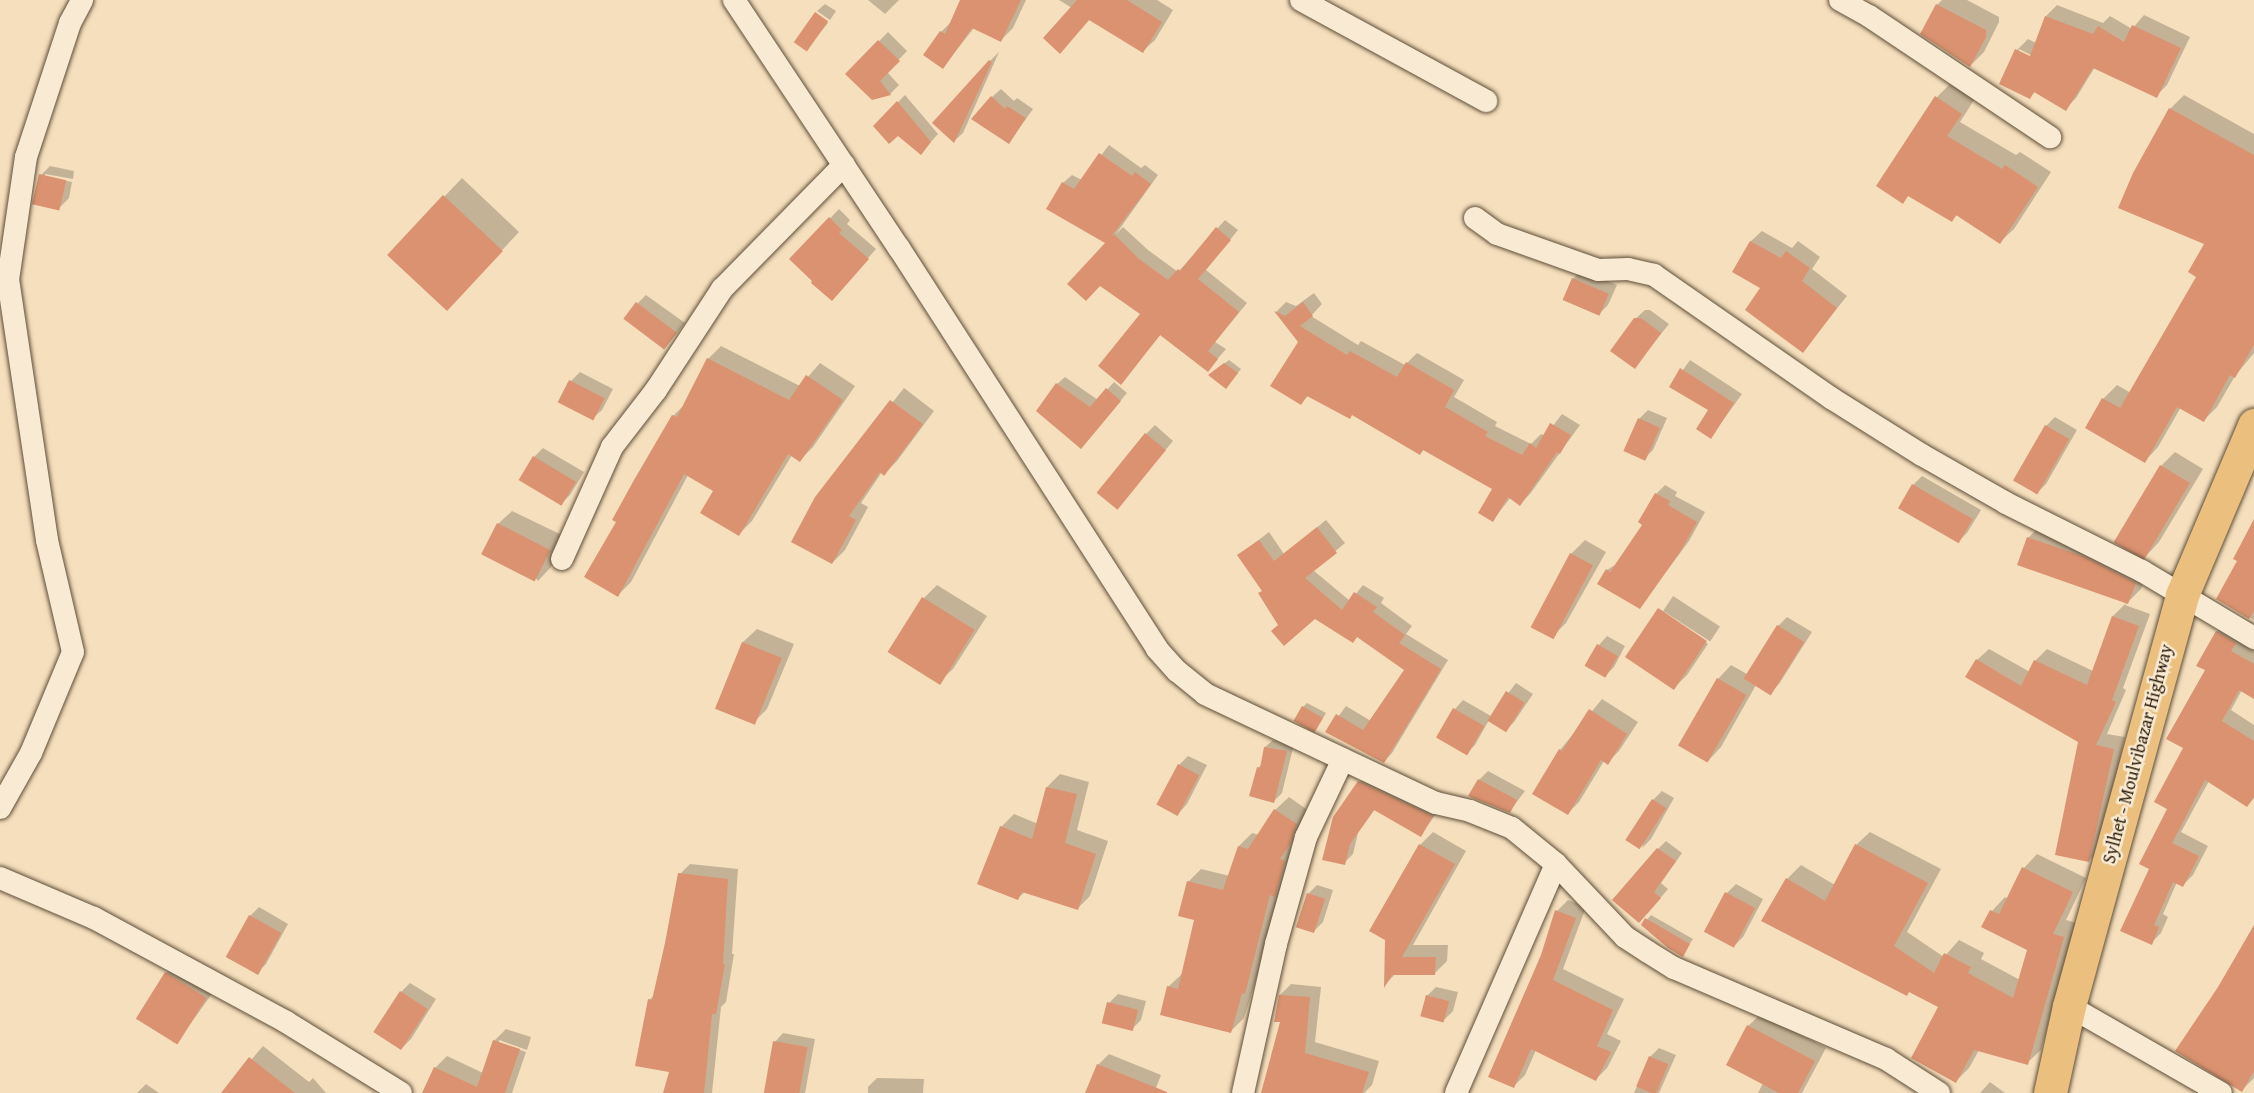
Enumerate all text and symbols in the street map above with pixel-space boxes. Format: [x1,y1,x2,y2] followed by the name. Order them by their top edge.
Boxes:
[2098,642,2178,866] street label: Sylhet - Moulvibazar Highway

